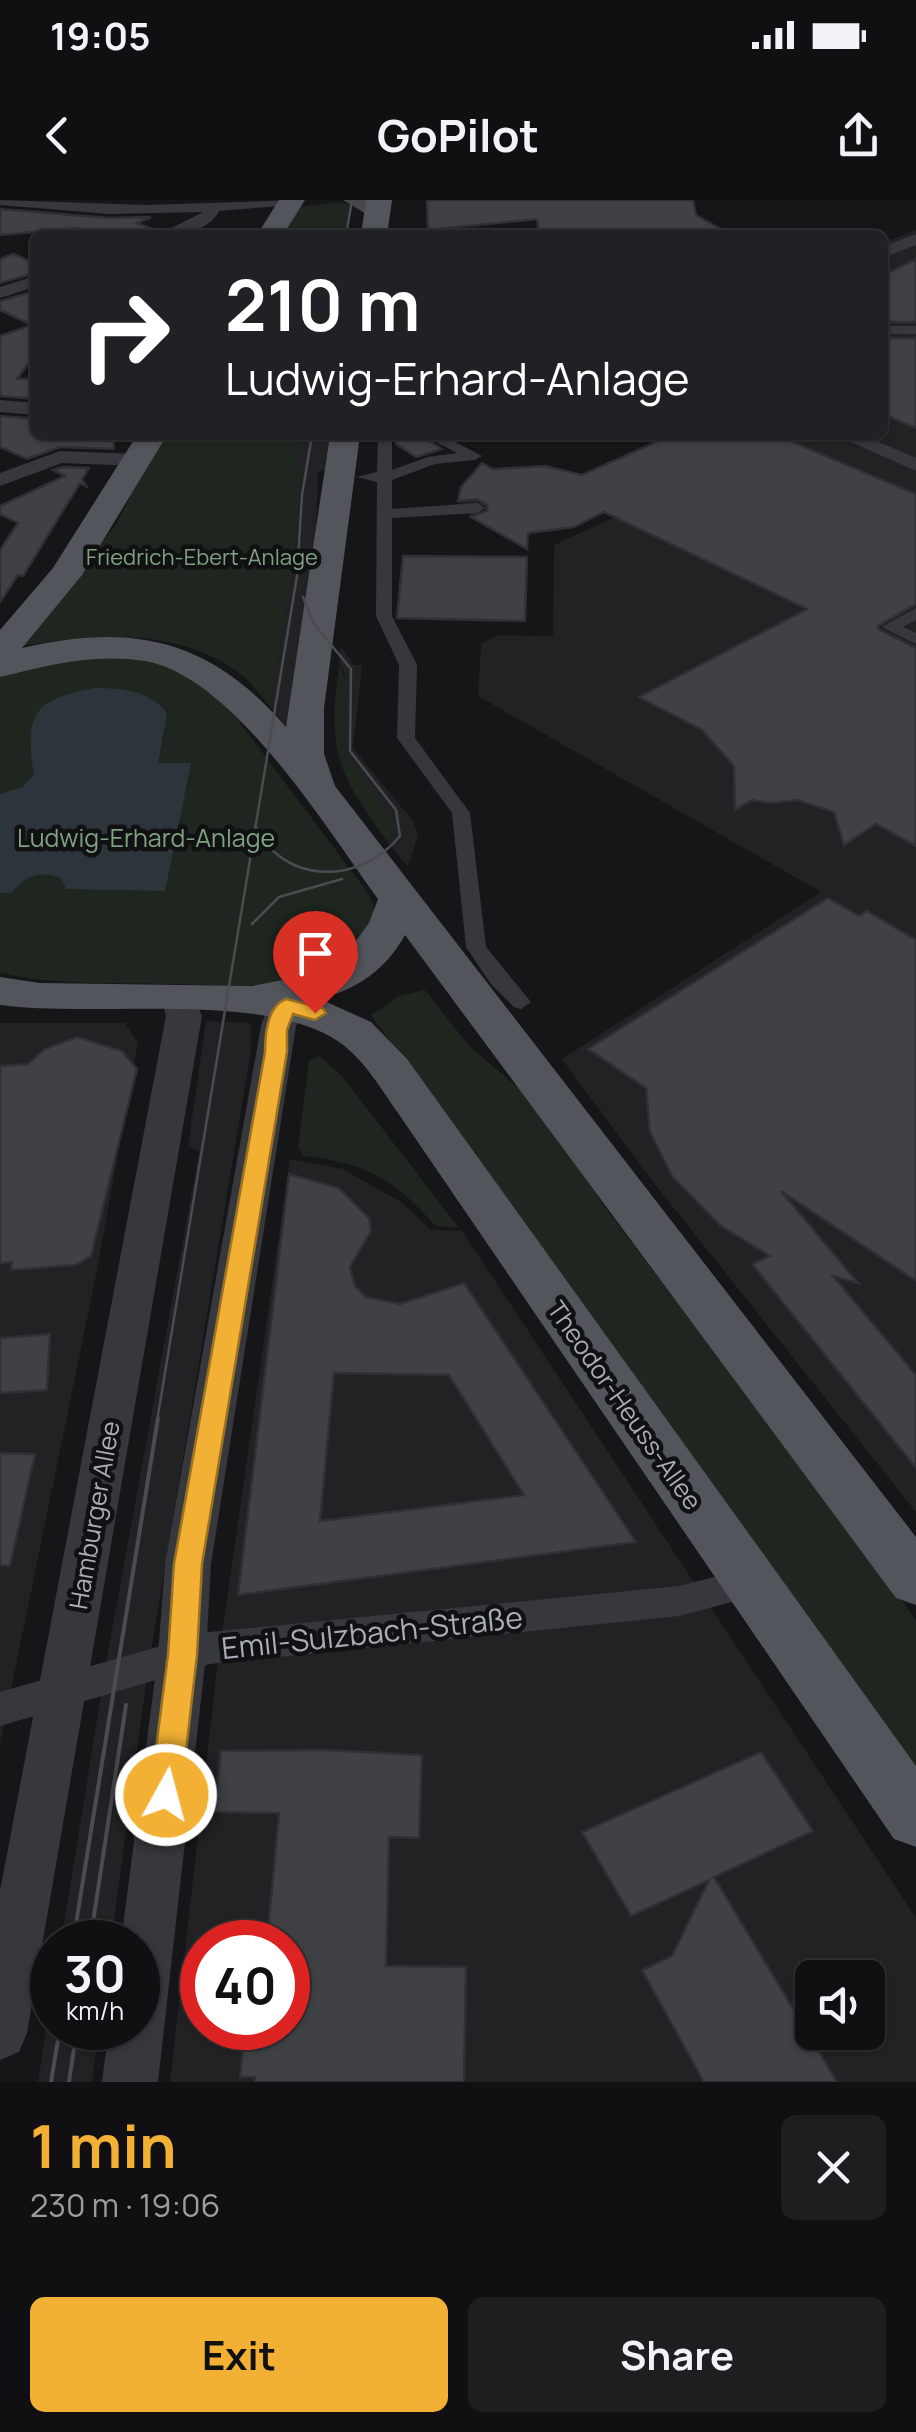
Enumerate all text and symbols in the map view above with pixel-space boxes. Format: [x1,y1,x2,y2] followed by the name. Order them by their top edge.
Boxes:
[50,9,151,61] text: 19:05
[377,104,539,166] text: GoPilot
[30,108,85,163] icon: back
[831,108,886,163] icon: share
[225,256,420,352] text: 210 m
[60,270,190,400] icon: right
[225,347,690,409] text: Ludwig-Erhard-Anlage
[86,542,318,572] park label: Friedrich-Ebert-Anlage
[17,820,275,855] park label: Ludwig-Erhard-Anlage
[273,911,358,1014] pin
[288,926,343,981] icon: arrive
[540,1293,710,1517] street label: Theodor-Heuss-Allee
[60,1418,128,1612] street label: Hamburger Allee
[219,1596,525,1668] street label: Emil-Sulzbach-Straße
[114,1743,218,1847] position arrow
[180,1920,310,2050] speed limit sign: 40
[64,1939,126,2007] text: 30
[795,1960,885,2050] map controls
[795,1960,885,2050] button: sound
[66,1993,124,2028] text: km/h
[30,2104,177,2186] text: 1 min
[781,2115,886,2220] button: close
[30,2183,220,2227] text: 230 m · 19:06
[30,2297,448,2412] button: Exit
[468,2297,886,2412] button: Share

